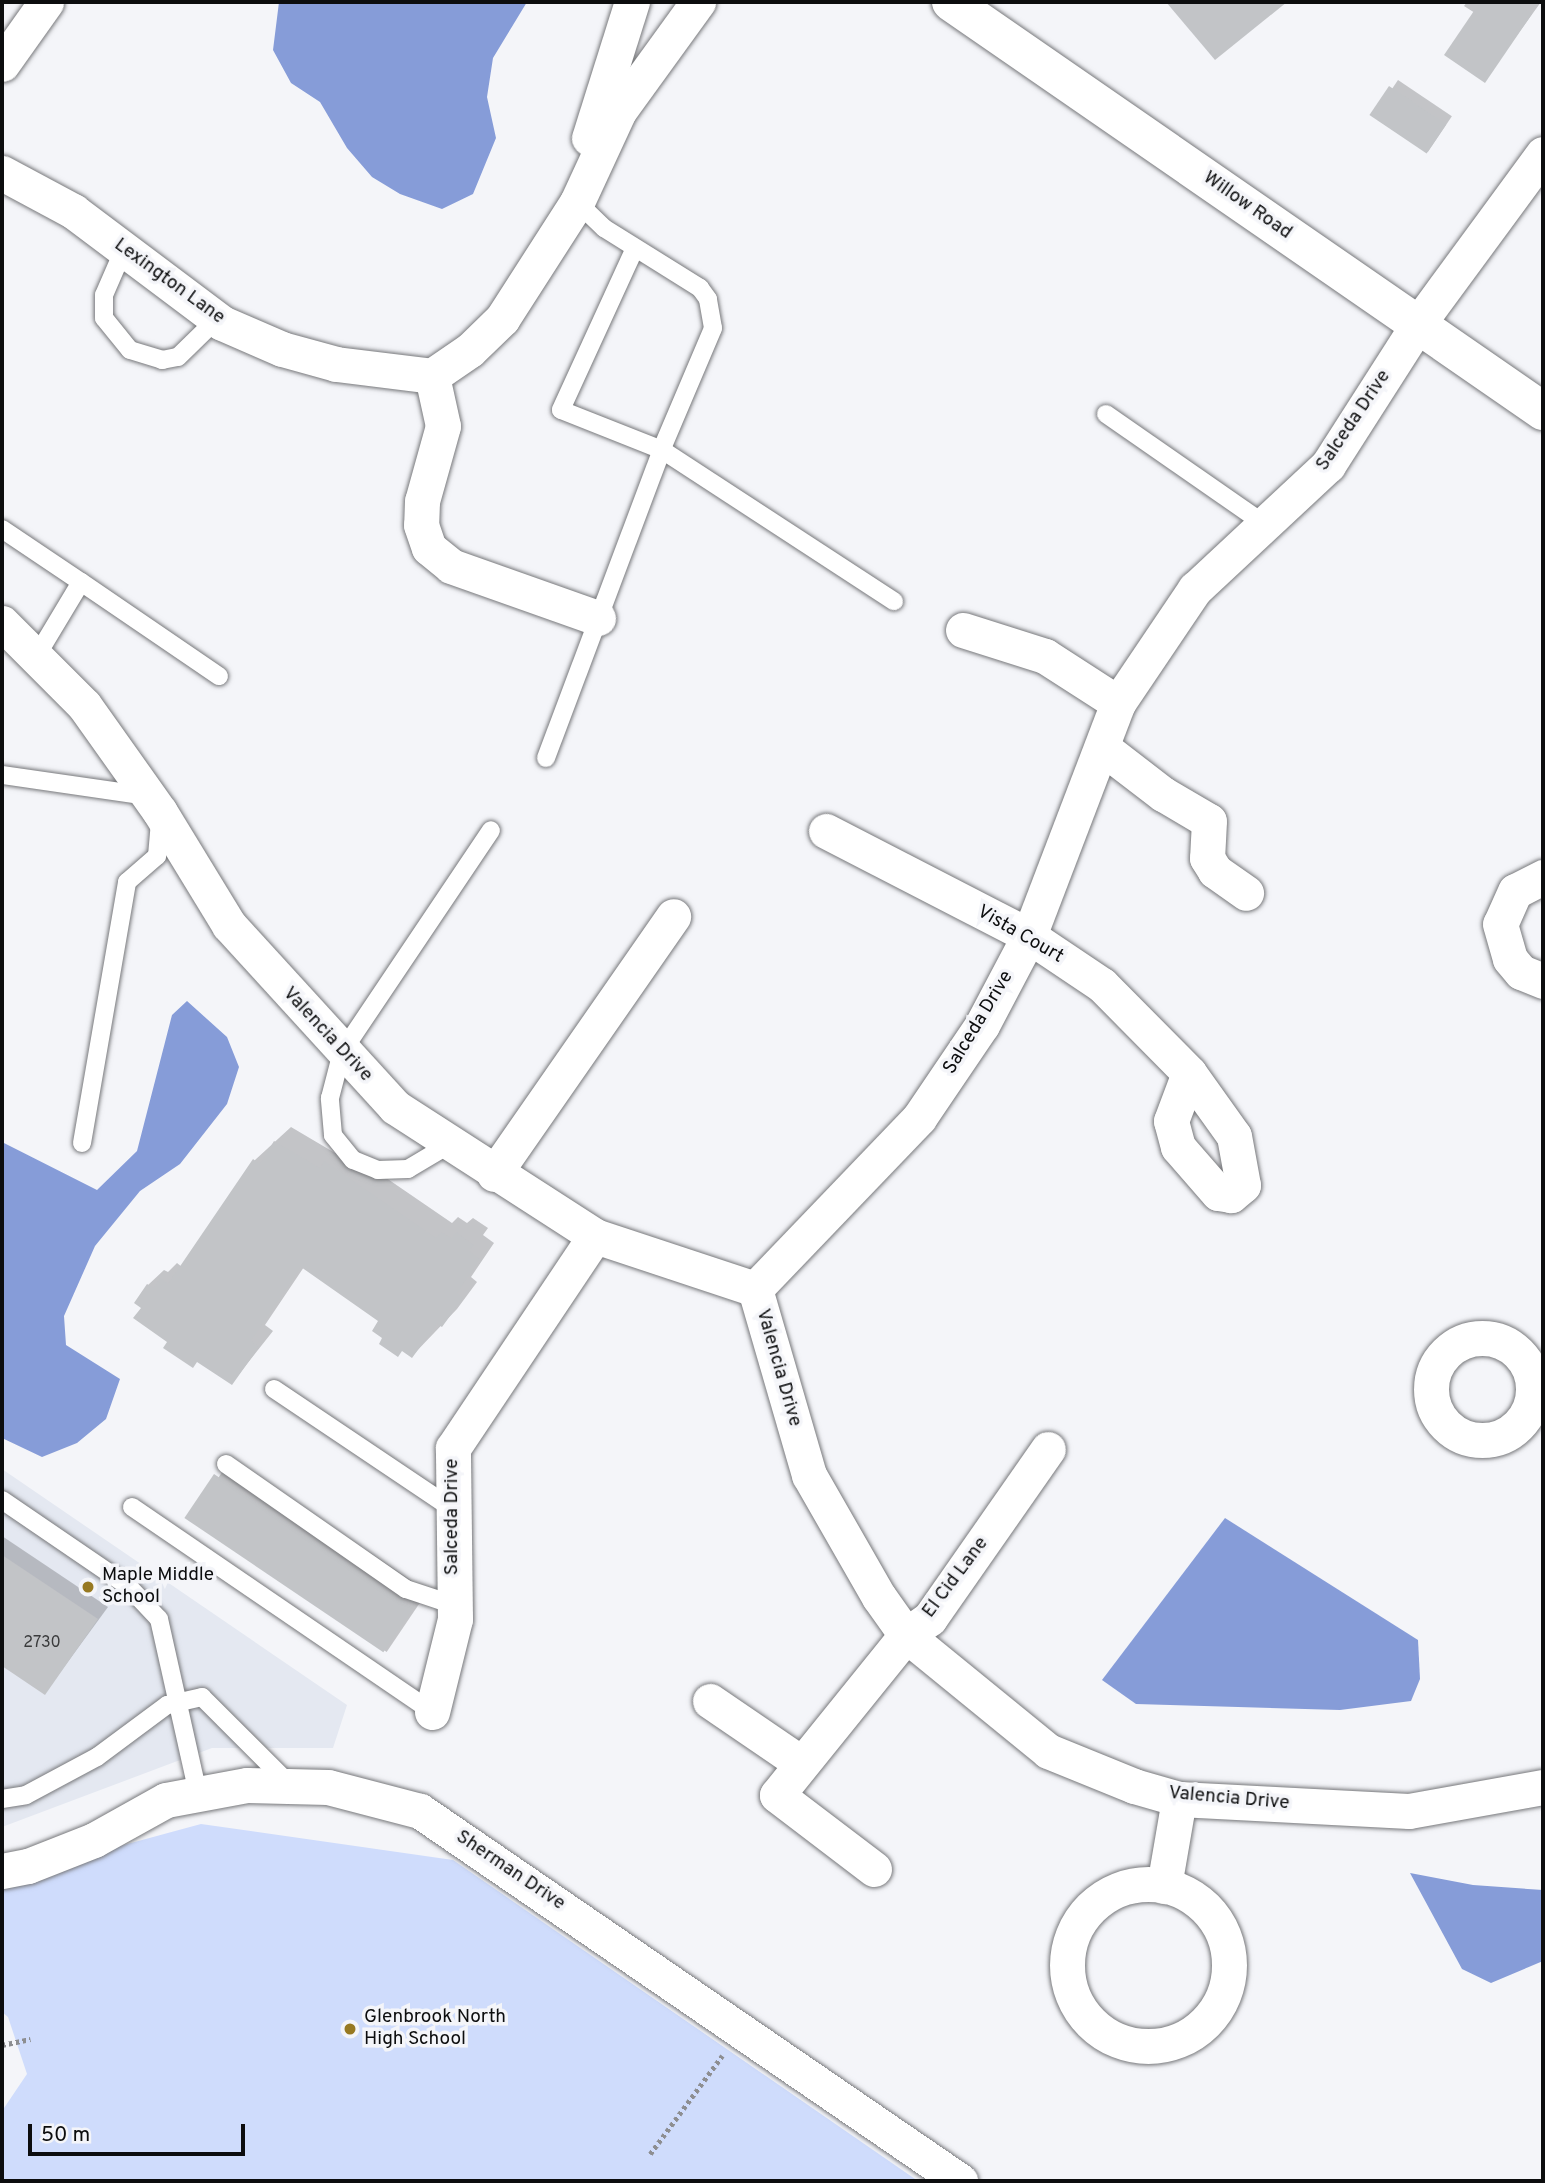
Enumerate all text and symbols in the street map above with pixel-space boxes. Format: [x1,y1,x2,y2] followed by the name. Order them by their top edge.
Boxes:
[1198,167,1296,245] street label: Willow Road
[109,234,229,330] street label: Lexington Lane
[1312,366,1396,476] street label: Salceda Drive
[973,901,1067,969] street label: Vista Court
[939,967,1019,1079] street label: Salceda Drive
[277,983,377,1087] street label: Valencia Drive
[750,1307,806,1429] street label: Valencia Drive
[442,1459,464,1575] street label: Salceda Drive
[918,1533,994,1623] street label: El Cid Lane
[102,1565,214,1609] place label: Maple Middle School
[80,1579,96,1595] marker: Maple Middle School
[23,1633,61,1653] house number: 2730
[1168,1782,1290,1816] street label: Valencia Drive
[451,1826,569,1916] street label: Sherman Drive
[364,2007,506,2051] place label: Glenbrook North High School
[342,2021,358,2037] marker: Glenbrook North High School
[32,2110,248,2154] scale bar
[41,2122,90,2149] text: 50 m

